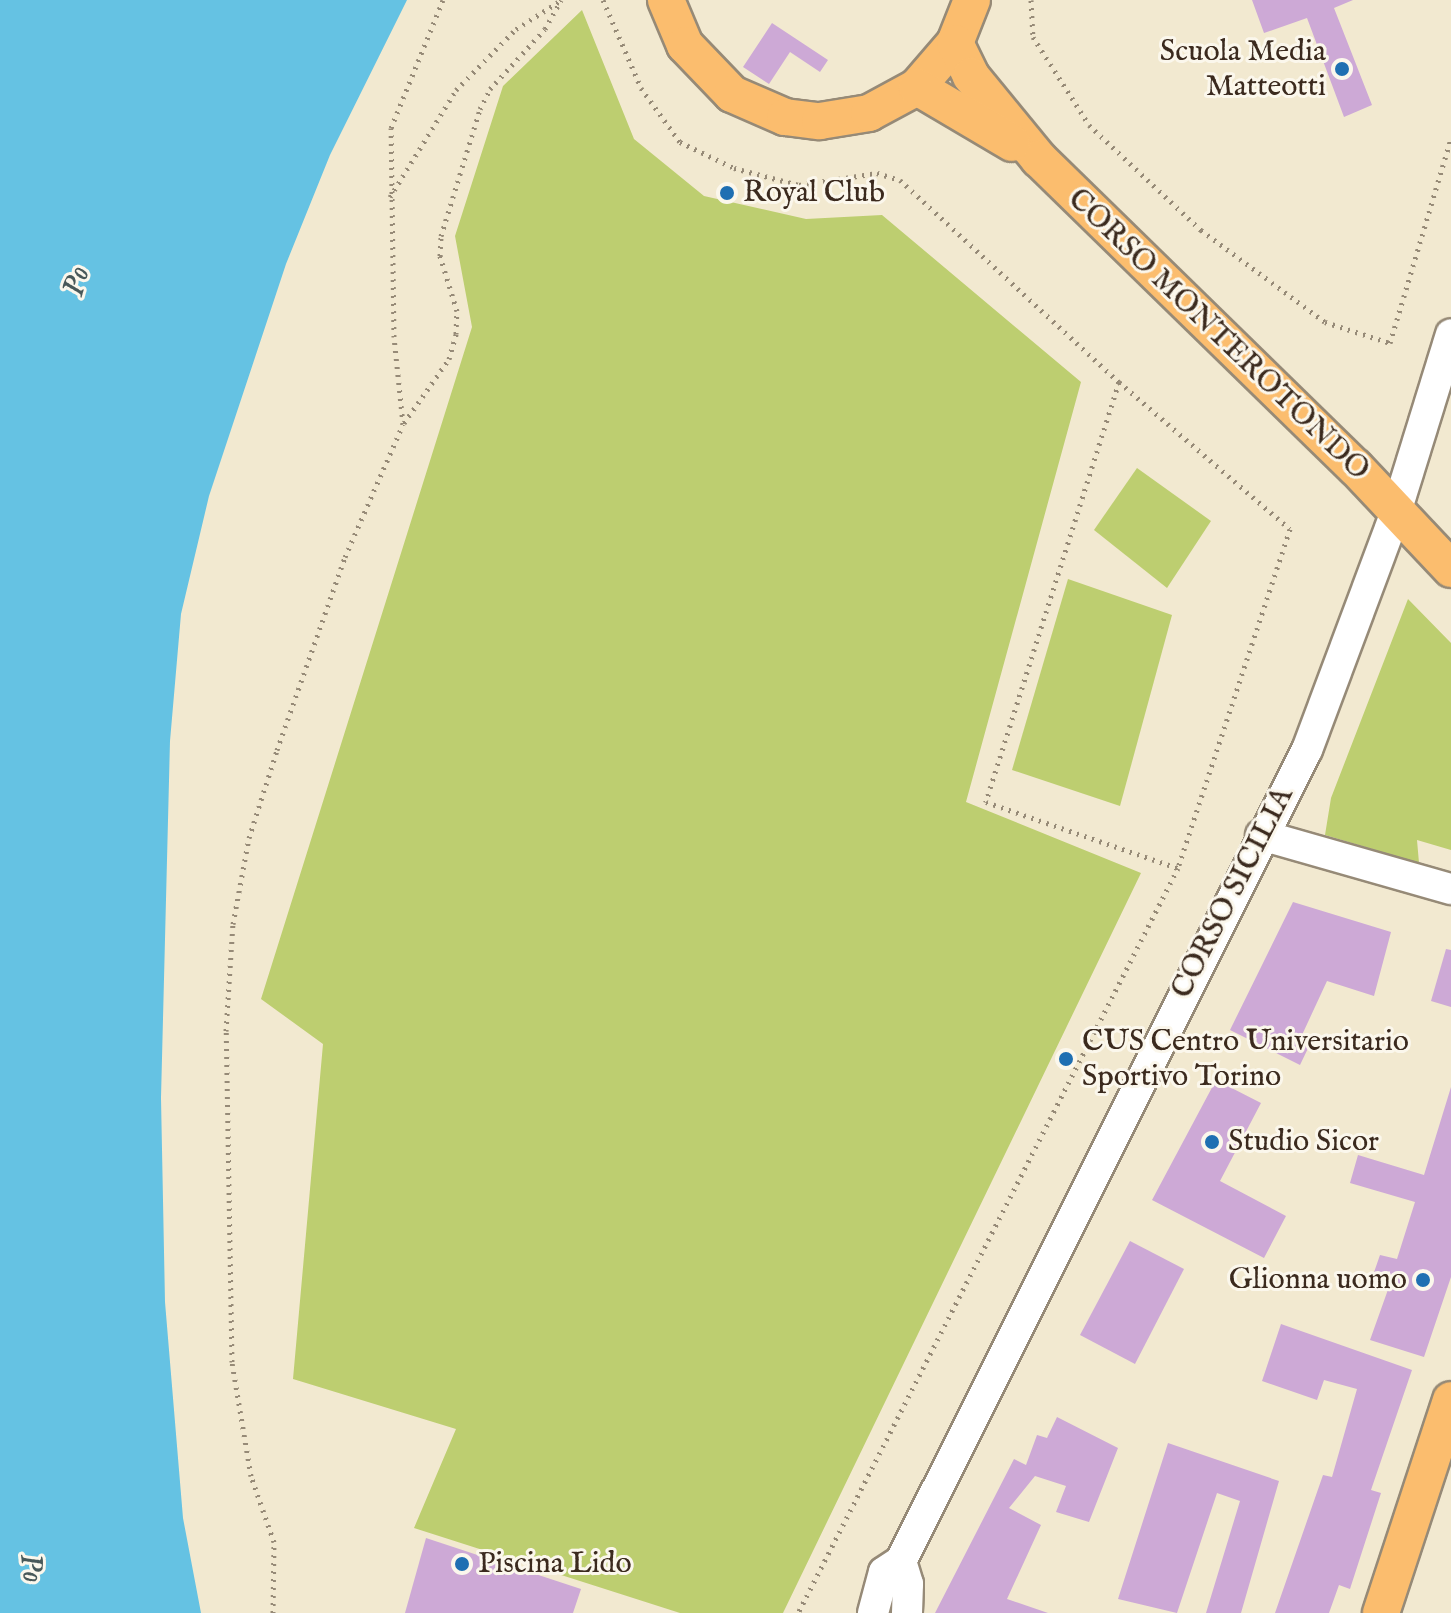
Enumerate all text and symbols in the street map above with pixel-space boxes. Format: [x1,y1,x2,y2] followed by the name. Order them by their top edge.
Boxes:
[1160,34,1326,104] place label: Scuola Media Matteotti
[1333,60,1351,78] marker: Scuola Media Matteotti
[743,175,885,211] place label: Royal Club
[1060,182,1376,488] street label: CORSO MONTEROTONDO
[718,184,736,202] marker: Royal Club
[56,263,100,301] water label: Po
[1164,781,1302,1005] street label: CORSO SICILIA
[1082,1024,1409,1094] place label: CUS Centro Universitario Sportivo Torino
[1057,1050,1075,1068] marker: CUS Centro Universitario Sportivo Torino
[1228,1124,1379,1160] place label: Studio Sicor
[1203,1133,1221,1151] marker: Studio Sicor
[1229,1262,1407,1298] place label: Glionna uomo
[1414,1271,1432,1289] marker: Glionna uomo
[478,1546,632,1582] place label: Piscina Lido
[9,1551,51,1585] water label: Po
[453,1555,471,1573] marker: Piscina Lido

